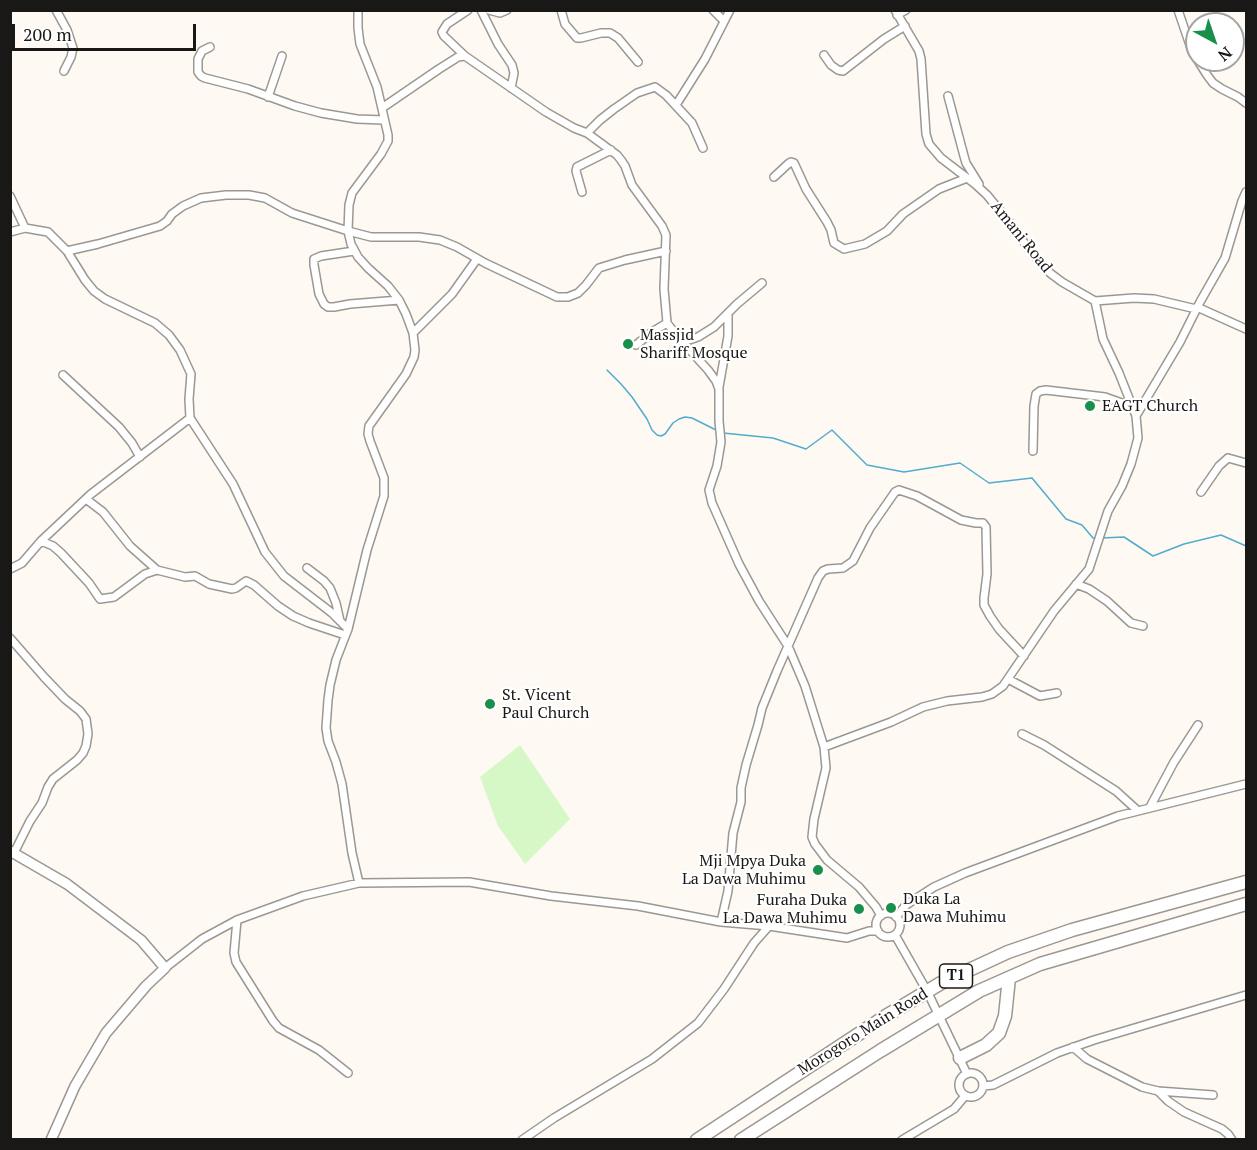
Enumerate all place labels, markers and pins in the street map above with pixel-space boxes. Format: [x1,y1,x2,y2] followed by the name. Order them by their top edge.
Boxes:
[640,325,747,363] place label: Massjid Shariff Mosque
[621,337,635,351] marker: Massjid Shariff Mosque
[1102,396,1198,416] place label: EAGT Church
[1083,399,1097,413] marker: EAGT Church
[502,685,589,723] place label: St. Vicent Paul Church
[483,697,497,711] marker: St. Vicent Paul Church
[682,851,806,889] place label: Mji Mpya Duka La Dawa Muhimu
[811,863,825,877] marker: Mji Mpya Duka La Dawa Muhimu
[903,889,1006,927] place label: Duka La Dawa Muhimu
[723,890,847,928] place label: Furaha Duka La Dawa Muhimu
[884,901,898,915] marker: Duka La Dawa Muhimu
[852,902,866,916] marker: Furaha Duka La Dawa Muhimu

